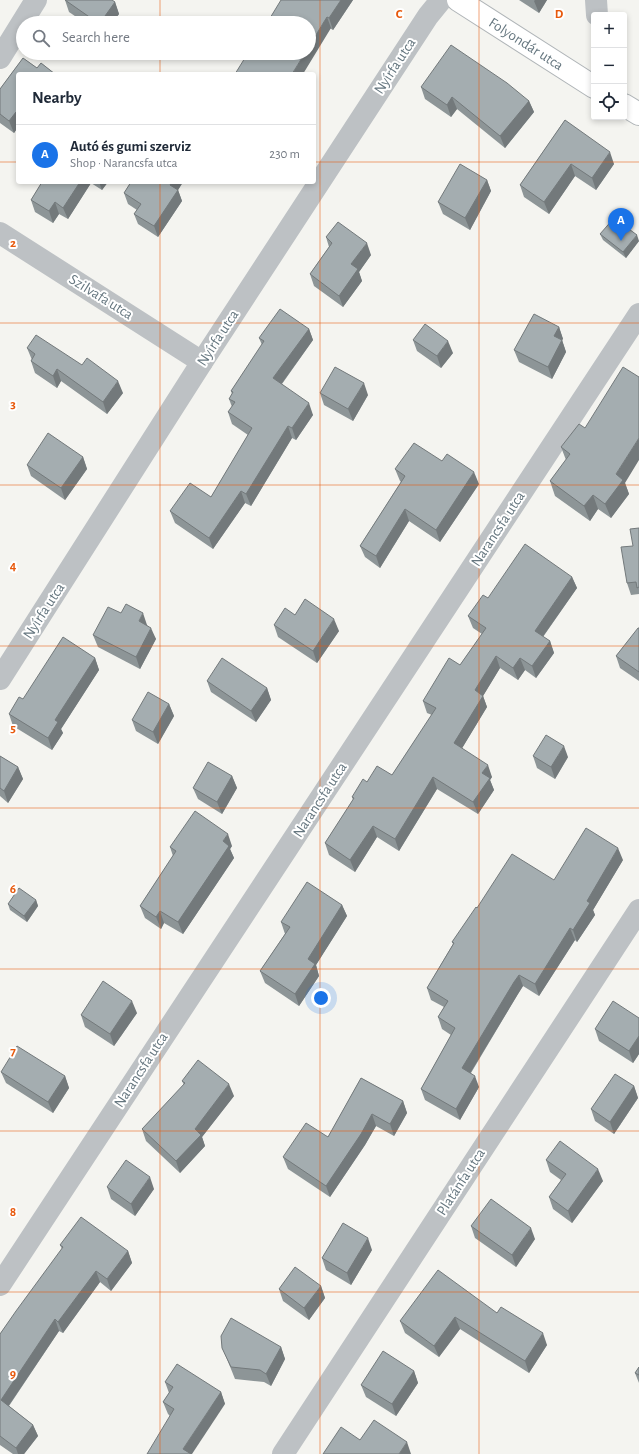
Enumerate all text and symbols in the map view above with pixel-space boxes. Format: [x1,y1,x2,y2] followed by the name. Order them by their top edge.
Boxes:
[396,8,403,21] text: C
[555,8,564,21] text: D
[591,12,627,120] map controls
[591,12,627,48] button: +
[486,14,566,73] street label: Folyondár utca
[16,16,316,60] search box
[30,27,52,49] icon: search
[62,30,130,45] text: Search here
[371,35,419,97] street label: Nyírfa utca
[591,48,627,84] button: −
[591,84,627,120] button: locate
[32,89,82,106] text: Nearby
[70,139,191,154] text: Autó és gumi szerviz
[41,148,49,161] text: A
[269,148,300,161] text: 230 m
[70,157,177,170] text: Shop · Narancsfa utca
[608,208,634,241] pin: A
[10,237,16,250] text: 2
[66,272,136,322] street label: Szilvafa utca
[194,307,242,369] street label: Nyírfa utca
[10,398,16,411] text: 3
[468,489,528,569] street label: Narancsfa utca
[10,560,17,573] text: 4
[20,580,68,642] street label: Nyírfa utca
[10,722,16,735] text: 5
[290,760,350,840] street label: Narancsfa utca
[10,883,16,896] text: 6
[311,988,331,1008] your location
[111,1030,171,1110] street label: Narancsfa utca
[10,1045,16,1058] text: 7
[434,1146,488,1218] street label: Platánfa utca
[10,1206,16,1219] text: 8
[10,1368,16,1381] text: 9

